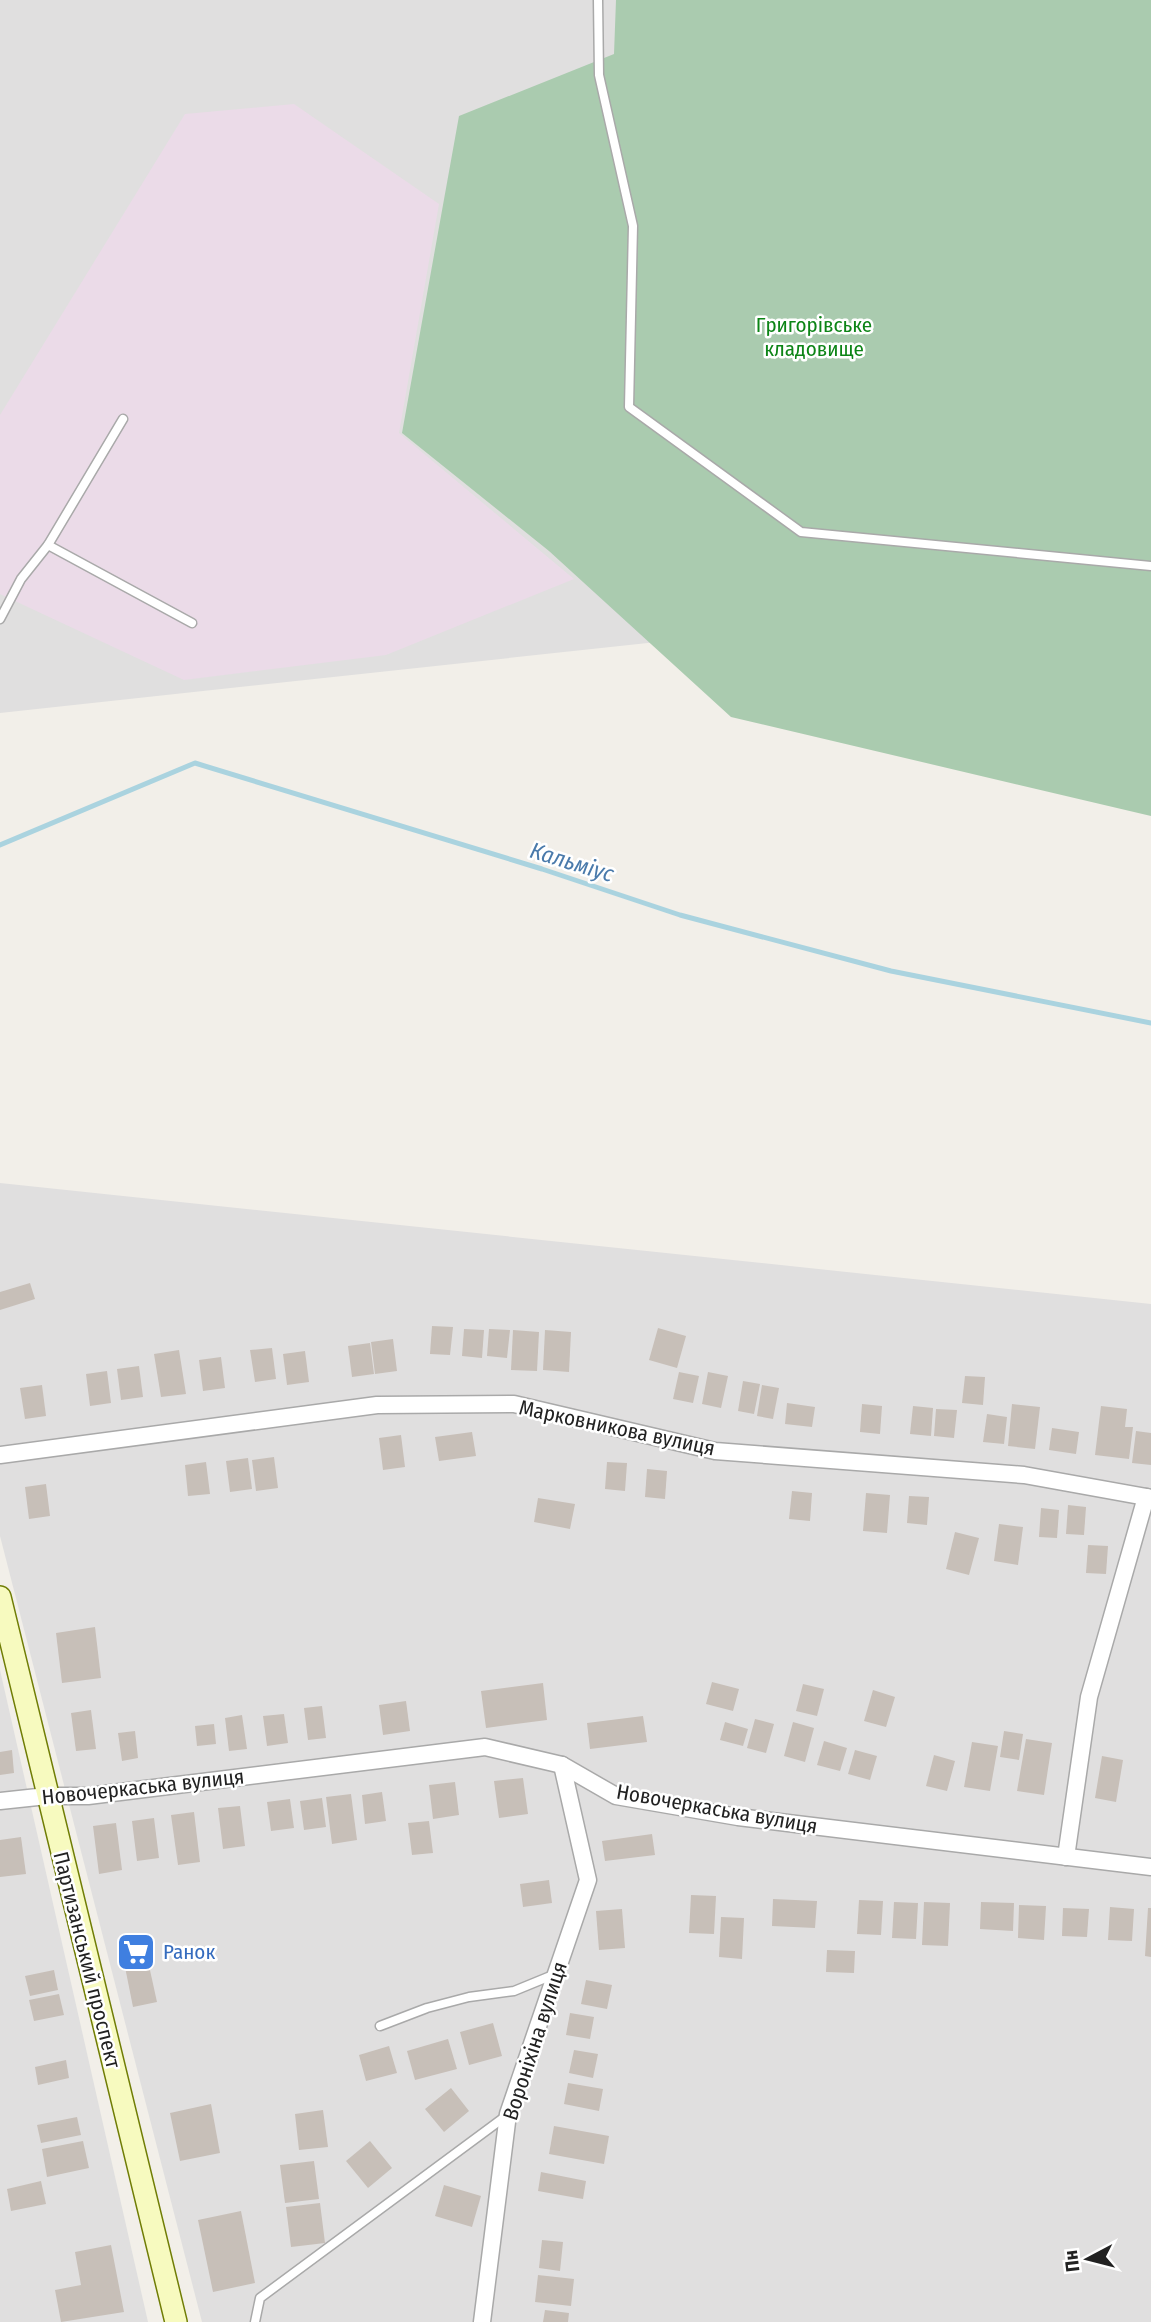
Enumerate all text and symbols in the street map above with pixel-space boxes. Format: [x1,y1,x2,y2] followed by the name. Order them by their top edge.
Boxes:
[756,312,872,362] park label: Григорівське кладовище
[527,836,618,888] water label: Кальміус
[517,1395,717,1461] street label: Марковникова вулиця
[40,1763,246,1811] street label: Новочеркаська вулиця
[615,1779,819,1839] street label: Новочеркаська вулиця
[47,1849,127,2071] street label: Партизанський проспект
[115,1931,157,1973] supermarket icon: Ранок
[163,1939,215,1965] place label: Ранок
[497,1958,573,2124] street label: Вороніхіна вулиця
[1053,2224,1123,2294] north arrow
[1059,2249,1084,2273] text: Пн

